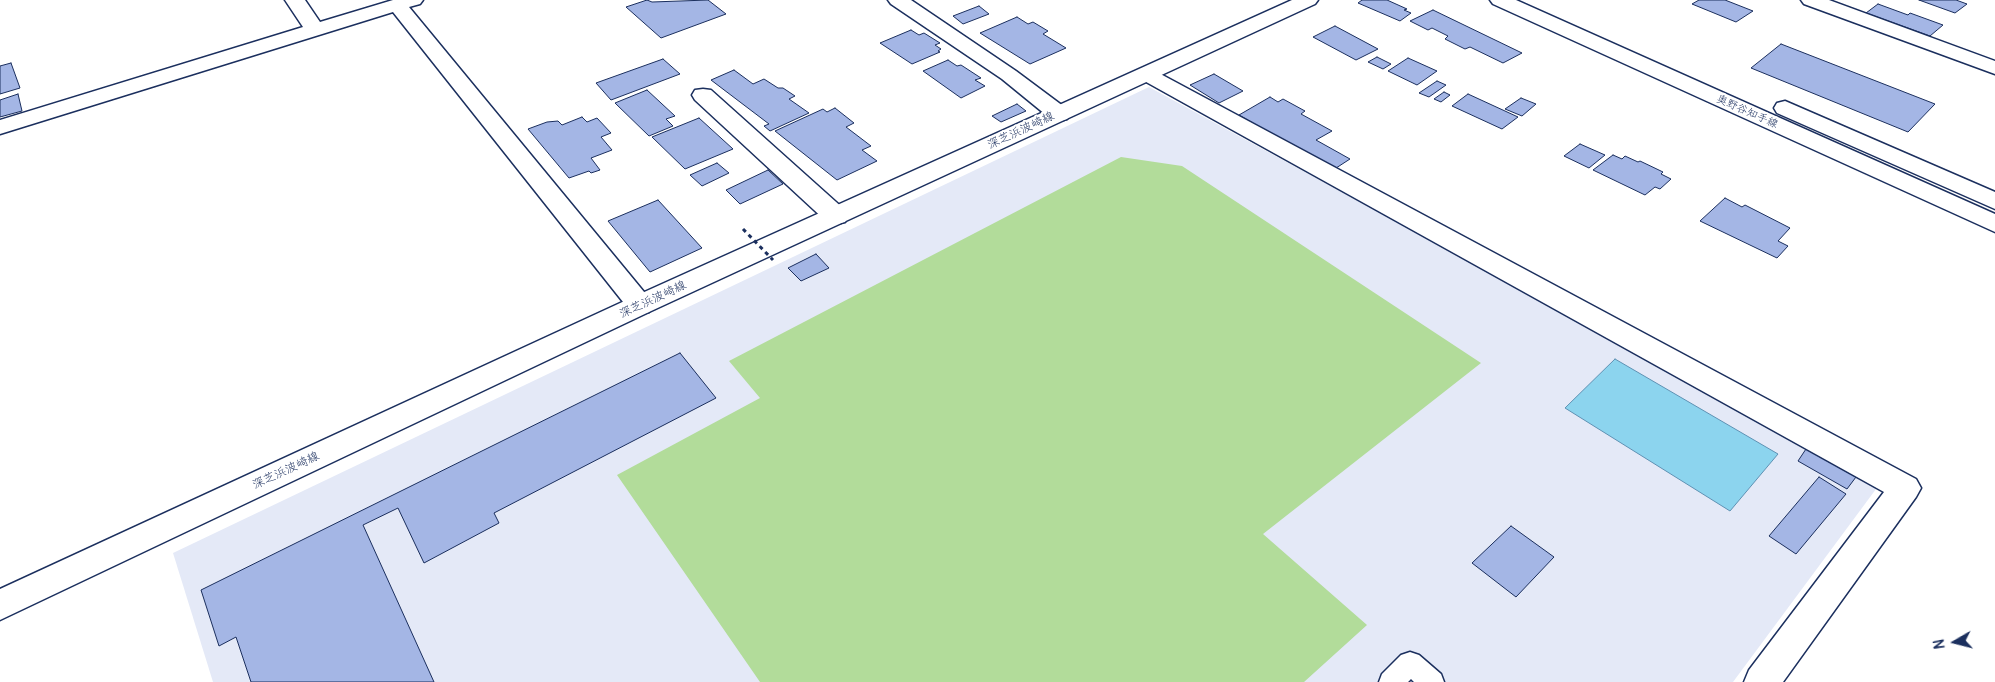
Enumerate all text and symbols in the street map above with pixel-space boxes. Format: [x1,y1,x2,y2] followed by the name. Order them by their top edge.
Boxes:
[1714,93,1780,131] street label: 奥野谷知手線
[985,109,1057,153] street label: 深芝浜波崎線
[617,278,689,322] street label: 深芝浜波崎線
[250,449,322,493] street label: 深芝浜波崎線
[1930,617,1980,667] north arrow
[1931,638,1949,650] text: N

